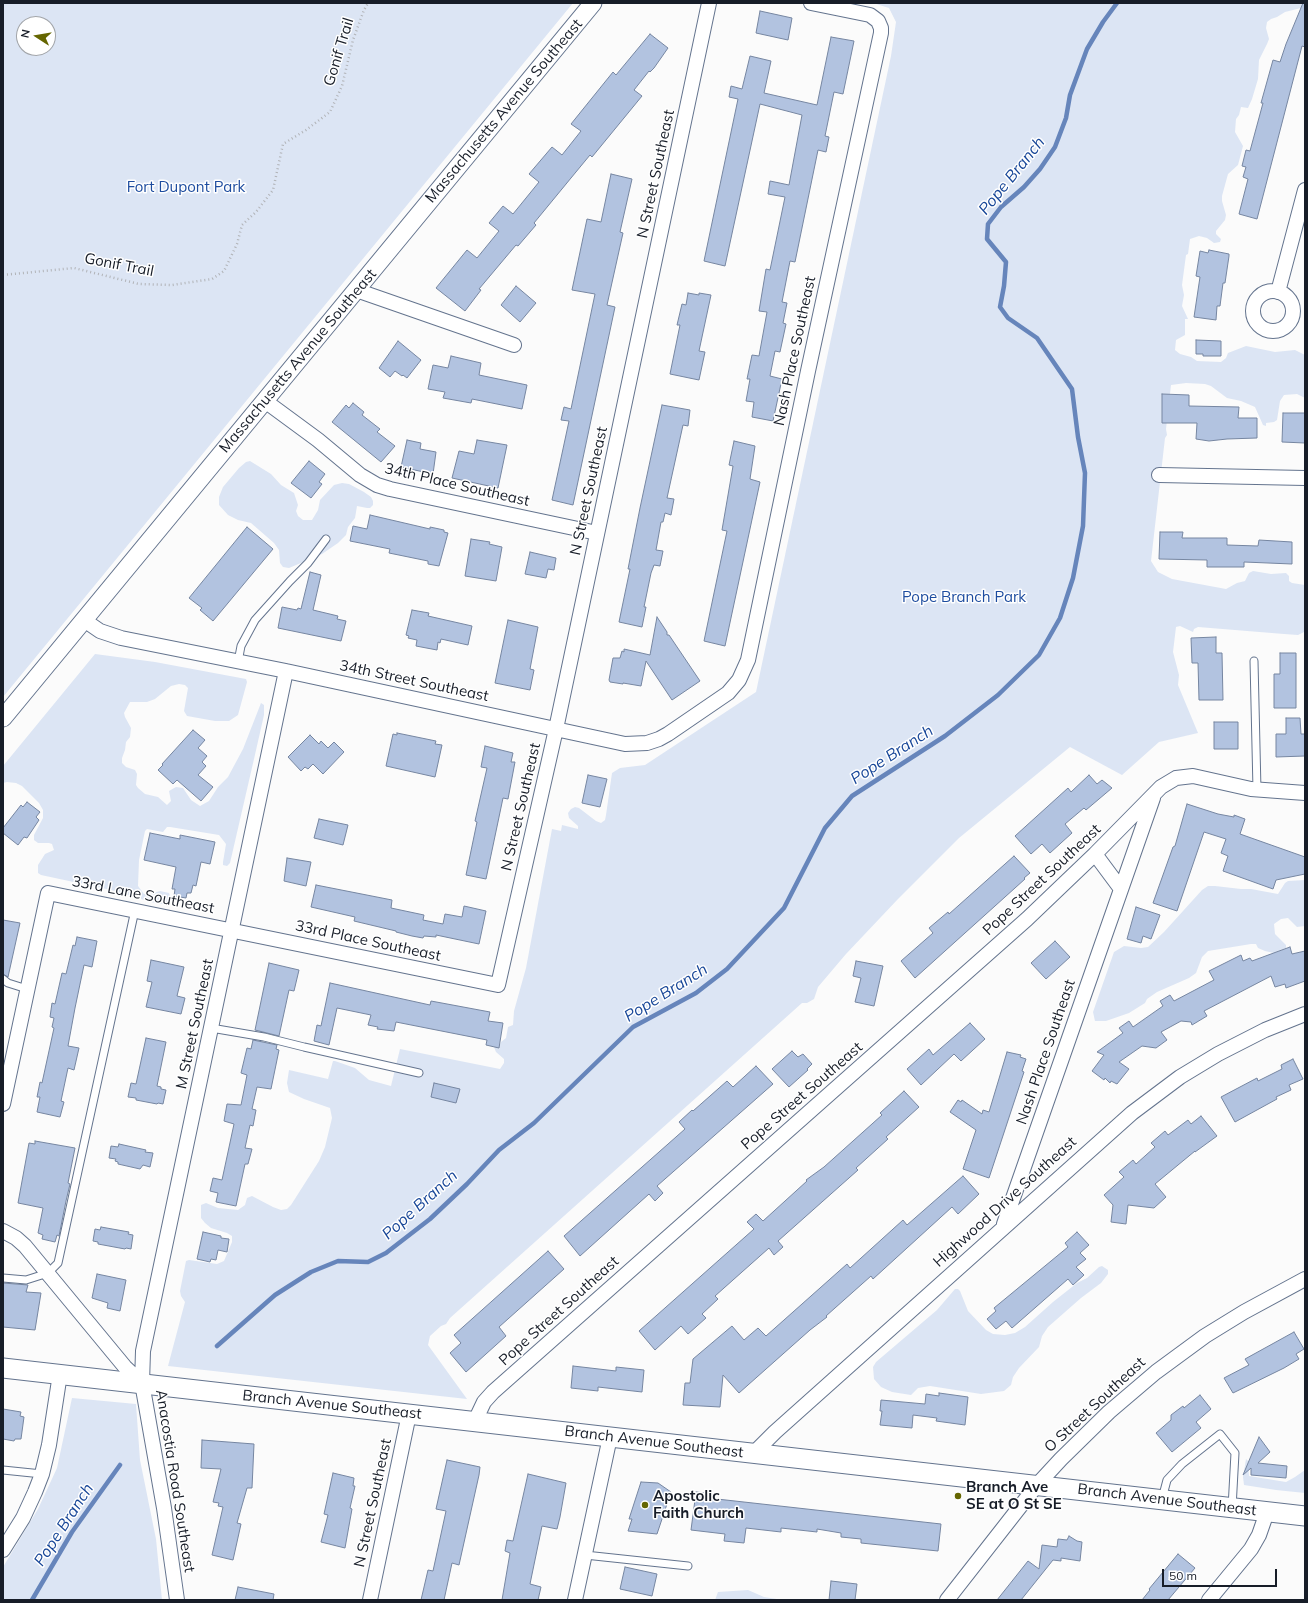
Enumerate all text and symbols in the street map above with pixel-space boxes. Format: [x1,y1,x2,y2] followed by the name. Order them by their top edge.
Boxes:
[422,15,586,207] street label: Massachusetts Avenue Southeast
[16,16,56,56] north arrow
[320,16,358,88] street label: Gonif Trail
[18,28,33,39] text: N
[634,108,678,240] street label: N Street Southeast
[975,133,1049,219] water label: Pope Branch
[127,178,245,196] park label: Fort Dupont Park
[83,249,155,281] street label: Gonif Trail
[216,265,380,457] street label: Massachusetts Avenue Southeast
[770,275,820,427] street label: Nash Place Southeast
[567,425,611,557] street label: N Street Southeast
[383,460,531,510] street label: 34th Place Southeast
[902,588,1026,606] park label: Pope Branch Park
[338,656,490,706] street label: 34th Street Southeast
[847,721,937,789] water label: Pope Branch
[498,741,544,873] street label: N Street Southeast
[979,821,1105,939] street label: Pope Street Southeast
[70,872,216,918] street label: 33rd Lane Southeast
[294,917,442,965] street label: 33rd Place Southeast
[172,957,218,1091] street label: M Street Southeast
[621,960,711,1026] water label: Pope Branch
[1013,977,1079,1127] street label: Nash Place Southeast
[738,1038,866,1154] street label: Pope Street Southeast
[930,1133,1080,1271] street label: Highwood Drive Southeast
[378,1166,462,1244] water label: Pope Branch
[495,1253,623,1369] street label: Pope Street Southeast
[1041,1354,1149,1456] street label: O Street Southeast
[242,1387,422,1423] street label: Branch Avenue Southeast
[152,1388,198,1574] street label: Anacostia Road Southeast
[564,1422,744,1462] street label: Branch Avenue Southeast
[351,1437,395,1569] street label: N Street Southeast
[966,1478,1062,1513] place label: Branch Ave SE at O St SE
[30,1480,98,1570] water label: Pope Branch
[1077,1480,1257,1520] street label: Branch Avenue Southeast
[653,1487,744,1522] place label: Apostolic Faith Church
[953,1491,963,1501] marker: Branch Ave SE at O St SE
[640,1500,650,1510] marker: Apostolic Faith Church
[1164,1561,1279,1587] scale bar
[1169,1568,1197,1583] text: 50 m

